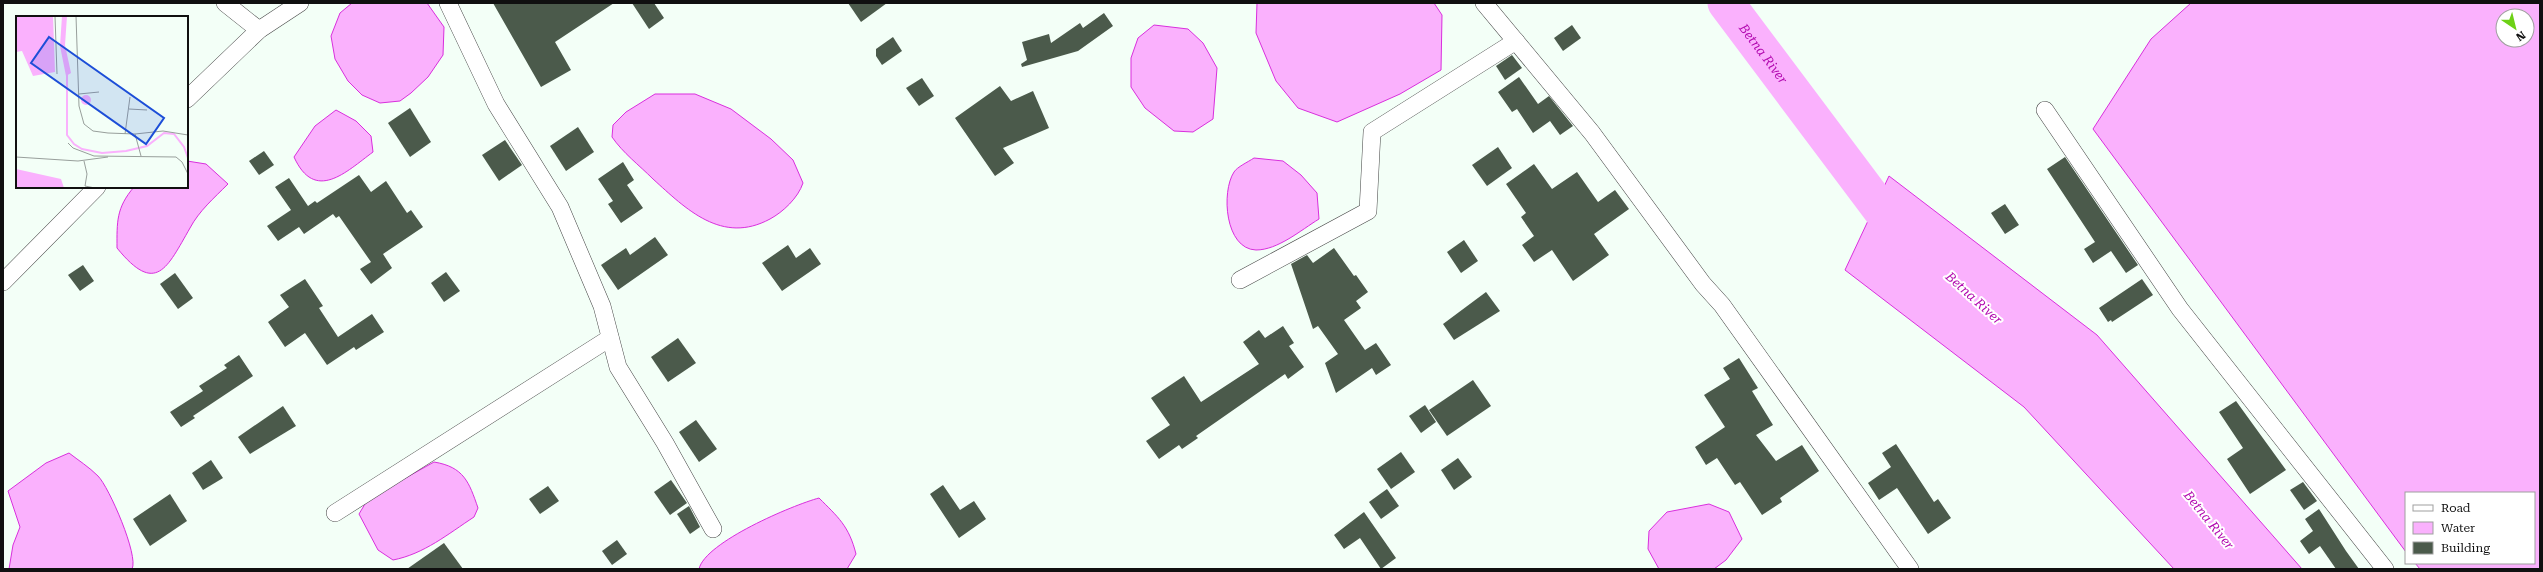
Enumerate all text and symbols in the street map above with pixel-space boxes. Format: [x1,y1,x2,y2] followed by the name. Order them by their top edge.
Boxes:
[2495,8,2535,48] north arrow
[16,16,188,188] inset map
[1736,20,1791,87] water label: Betna River
[2513,28,2528,44] text: N
[1942,268,2006,328] water label: Betna River
[2180,487,2237,553] water label: Betna River
[2405,492,2535,564] legend
[2441,501,2471,515] text: Road
[2441,521,2475,535] text: Water
[2441,541,2490,555] text: Building

